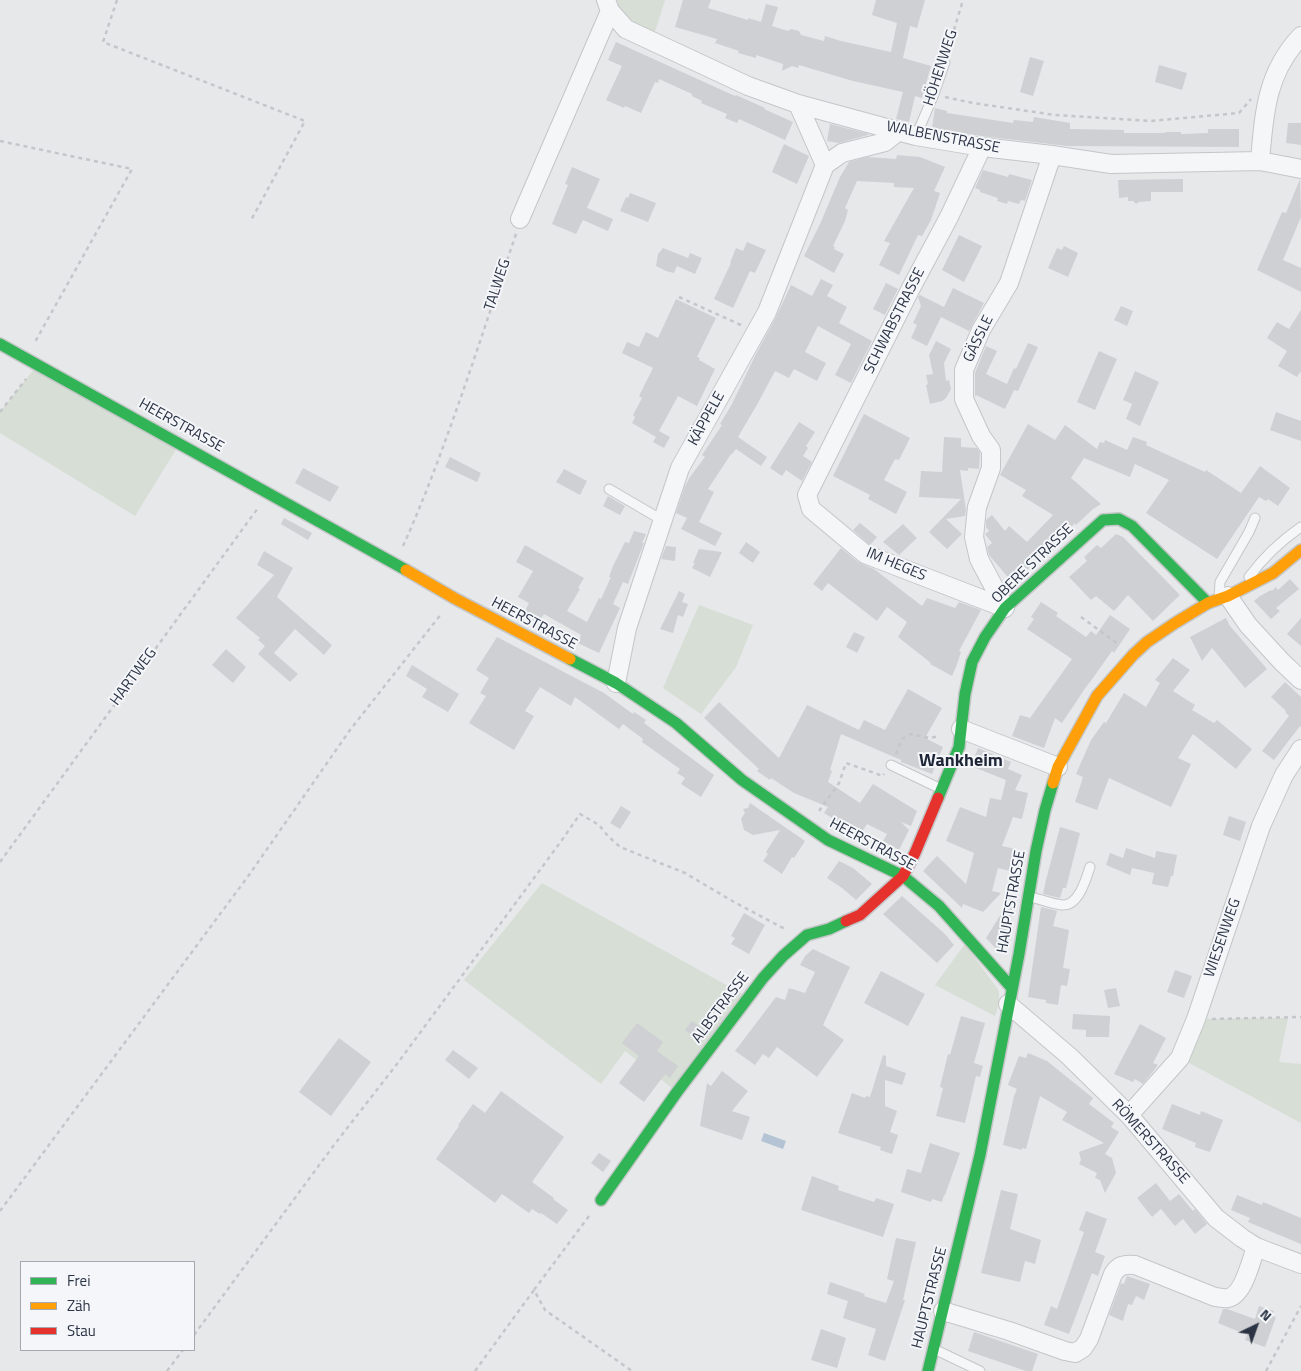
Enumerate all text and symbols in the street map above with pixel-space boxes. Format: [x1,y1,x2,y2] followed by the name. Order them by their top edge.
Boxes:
[920,28,962,108] street label: HÖHENWEG
[885,118,1001,158] street label: WALBENSTRASSE
[481,257,515,313] street label: TALWEG
[861,265,929,377] street label: SCHWABSTRASSE
[960,313,998,365] street label: GÄSSLE
[685,389,729,449] street label: KÄPPELE
[135,395,227,457] street label: HEERSTRASSE
[988,520,1078,608] street label: OBERE STRASSE
[863,544,929,586] street label: IM HEGES
[488,594,580,654] street label: HEERSTRASSE
[107,645,161,709] street label: HARTWEG
[919,751,1003,773] district label: Wankheim
[826,815,918,875] street label: HEERSTRASSE
[994,849,1030,955] street label: HAUPTSTRASSE
[1201,896,1245,980] street label: WIESENWEG
[689,969,753,1047] street label: ALBSTRASSE
[1107,1096,1193,1188] street label: RÖMERSTRASSE
[909,1245,951,1351] street label: HAUPTSTRASSE
[20,1261,195,1351] legend
[67,1269,90,1292] text: Frei
[67,1294,91,1317] text: Zäh
[1231,1301,1281,1351] north arrow
[1256,1303,1277,1326] text: N
[67,1319,96,1342] text: Stau

